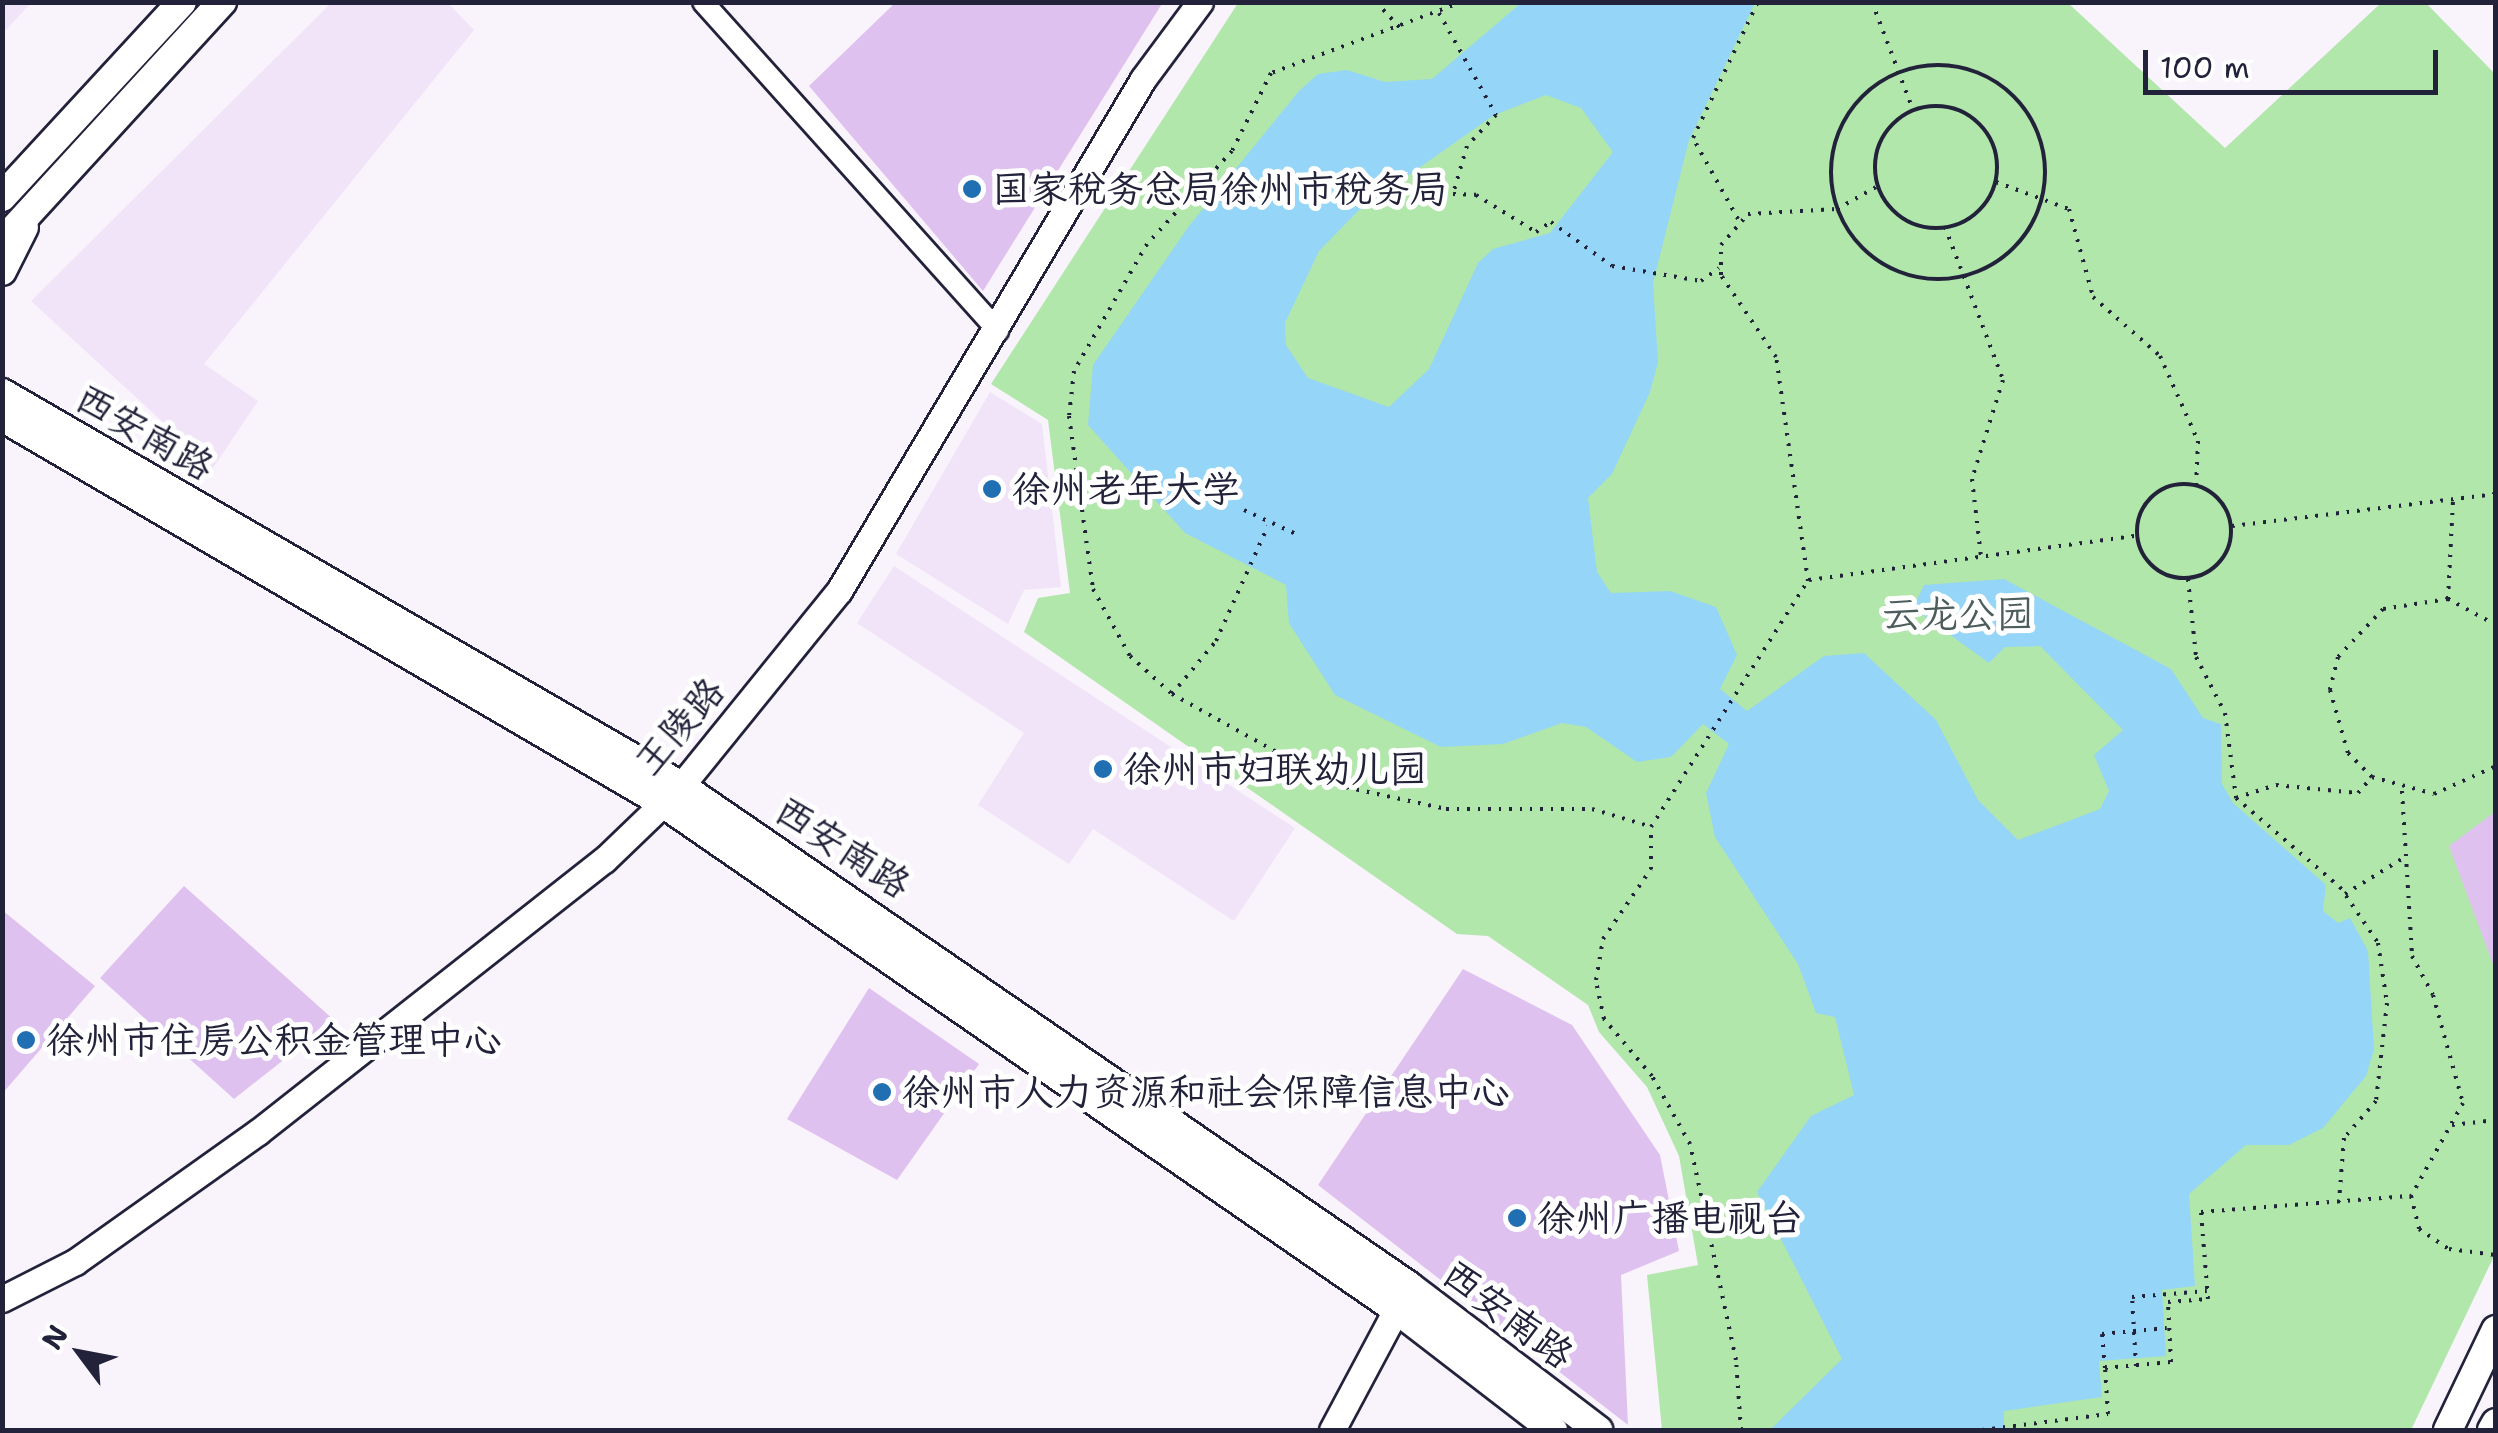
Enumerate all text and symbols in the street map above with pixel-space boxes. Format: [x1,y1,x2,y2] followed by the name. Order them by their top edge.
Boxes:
[2148,30,2443,92] scale bar
[2160,47,2250,88] text: 100 m
[992,166,1448,212] place label: 国家税务总局徐州市税务局
[961,178,983,200] marker: 国家税务总局徐州市税务局
[68,374,222,490] street label: 西安南路
[1012,466,1240,512] place label: 徐州老年大学
[981,478,1003,500] marker: 徐州老年大学
[1882,591,2034,637] park label: 云龙公园
[624,668,734,784] street label: 王陵路
[1123,746,1427,792] place label: 徐州市妇联幼儿园
[1092,758,1114,780] marker: 徐州市妇联幼儿园
[767,786,919,908] street label: 西安南路
[46,1017,502,1063] place label: 徐州市住房公积金管理中心
[15,1029,37,1051] marker: 徐州市住房公积金管理中心
[902,1069,1510,1115] place label: 徐州市人力资源和社会保障信息中心
[871,1081,893,1103] marker: 徐州市人力资源和社会保障信息中心
[1537,1195,1803,1241] place label: 徐州广播电视台
[1506,1207,1528,1229] marker: 徐州广播电视台
[1434,1250,1582,1378] street label: 西安南路
[30,1303,130,1403] north arrow
[33,1318,77,1357] text: N

